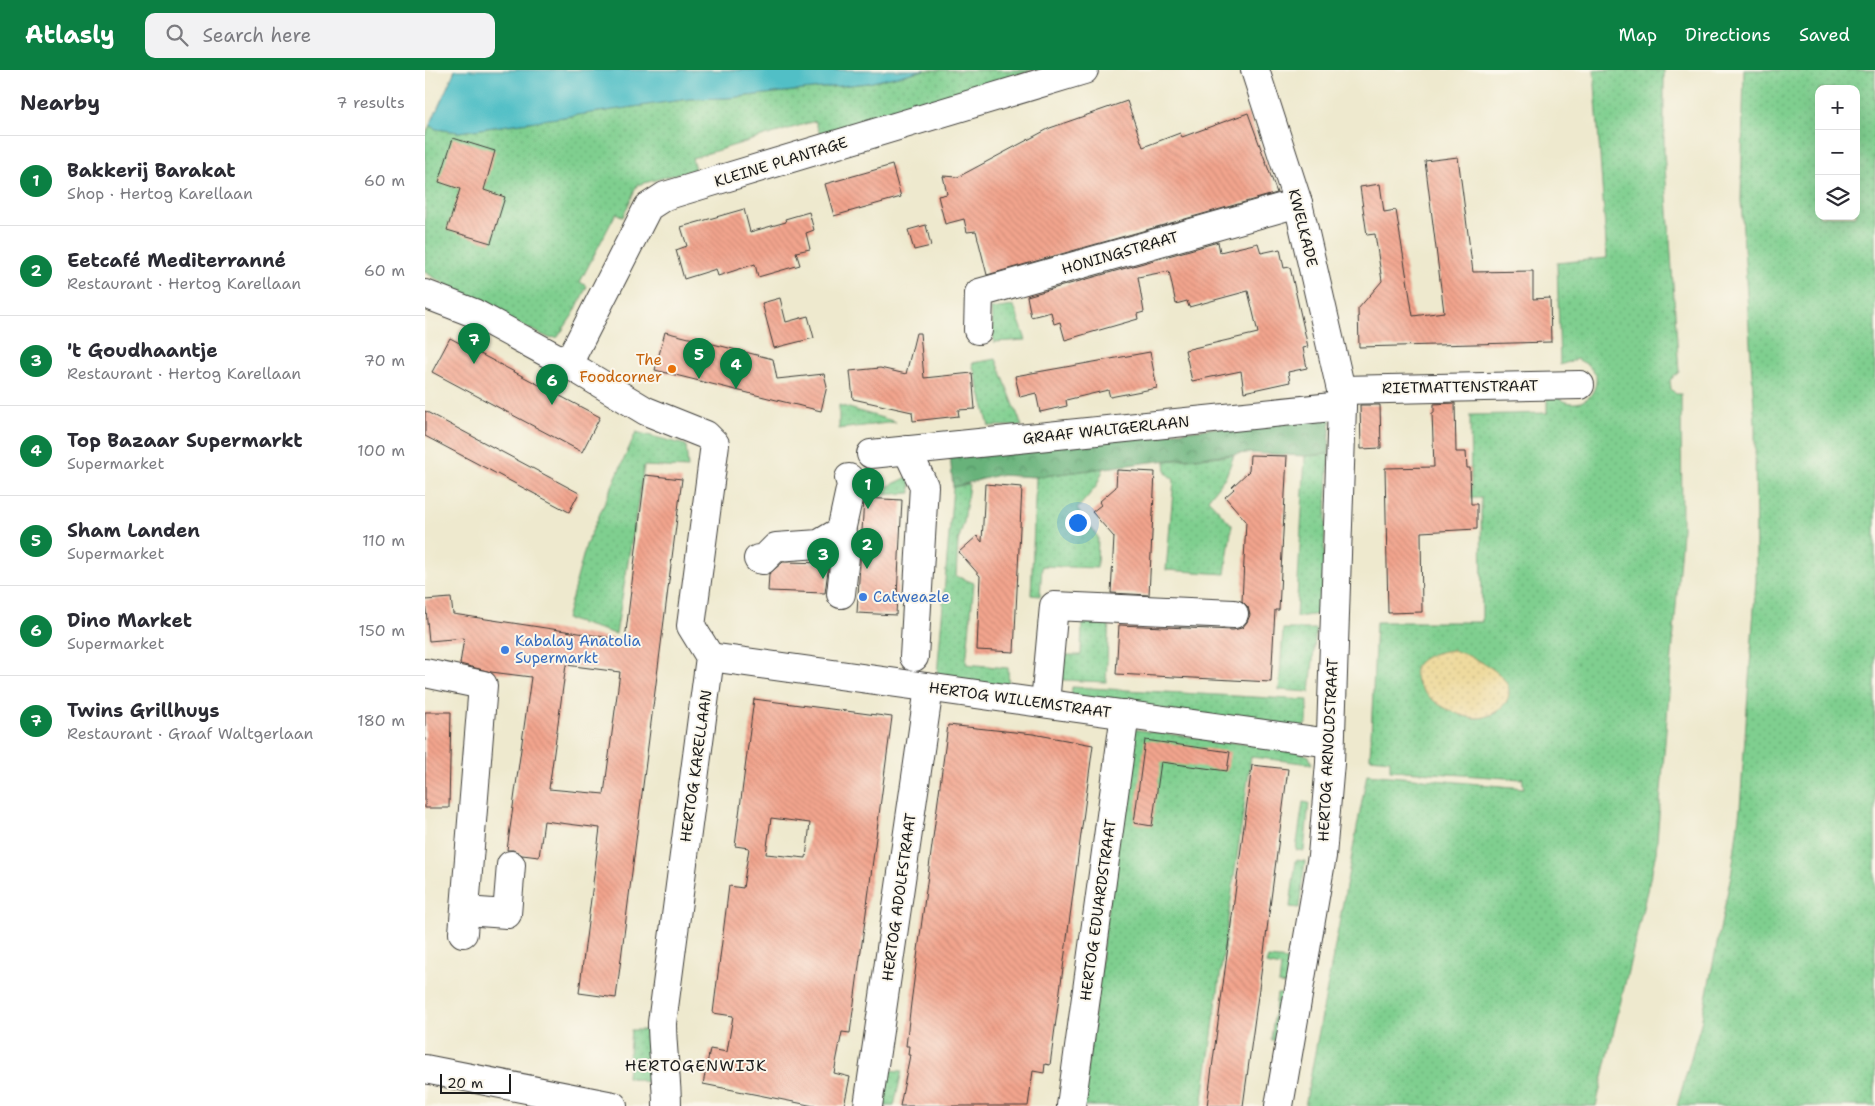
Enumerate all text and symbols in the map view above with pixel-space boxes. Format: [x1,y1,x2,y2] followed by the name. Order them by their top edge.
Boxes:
[145,13,495,58] search box
[25,19,115,51] text: Atlasly
[163,21,191,49] icon: search
[203,23,311,48] text: Search here
[1619,23,1657,47] text: Map
[1685,23,1771,47] text: Directions
[1799,23,1850,47] text: Saved
[1815,85,1860,220] map controls
[1815,85,1860,130] button: +
[20,89,100,117] text: Nearby
[336,92,405,113] text: 7 results
[1815,130,1860,175] button: −
[712,132,850,192] street label: KLEINE PLANTAGE
[67,158,235,183] text: Bakkerij Barakat
[32,170,40,191] text: 1
[364,170,405,191] text: 60 m
[1815,175,1860,220] button: layers
[67,183,253,204] text: Shop · Hertog Karellaan
[1284,187,1322,269] street label: KWELKADE
[1059,227,1181,279] street label: HONINGSTRAAT
[67,248,286,273] text: Eetcafé Mediterranné
[30,260,42,281] text: 2
[364,260,405,281] text: 60 m
[67,273,301,294] text: Restaurant · Hertog Karellaan
[458,323,490,364] pin: 7
[67,338,218,363] text: 't Goudhaantje
[683,338,715,379] pin: 5
[720,348,752,389] pin: 4
[30,350,42,371] text: 3
[364,350,405,371] text: 70 m
[580,350,662,387] place label: The Foodcorner
[67,363,301,384] text: Restaurant · Hertog Karellaan
[666,363,678,375] marker: The Foodcorner
[536,364,568,405] pin: 6
[1382,376,1538,398] street label: RIETMATTENSTRAAT
[1022,411,1190,449] street label: GRAAF WALTGERLAAN
[67,428,303,453] text: Top Bazaar Supermarkt
[30,440,42,461] text: 4
[357,440,405,461] text: 100 m
[67,453,164,474] text: Supermarket
[852,468,884,509] pin: 1
[1065,510,1091,536] your location
[67,518,200,543] text: Sham Landen
[851,528,883,569] pin: 2
[31,530,41,551] text: 5
[362,530,405,551] text: 110 m
[807,538,839,579] pin: 3
[67,543,164,564] text: Supermarket
[873,587,950,607] place label: Catweazle
[857,591,869,603] marker: Catweazle
[67,608,192,633] text: Dino Market
[30,620,42,641] text: 6
[358,620,405,641] text: 150 m
[515,631,642,668] place label: Kabalay Anatolia Supermarkt
[67,633,164,654] text: Supermarket
[499,644,511,656] marker: Kabalay Anatolia Supermarkt
[1313,658,1343,842] street label: HERTOG ARNOLDSTRAAT
[927,677,1113,723] street label: HERTOG WILLEMSTRAAT
[675,688,717,844] street label: HERTOG KARELLAAN
[67,698,219,723] text: Twins Grillhuys
[30,710,42,731] text: 7
[357,710,405,731] text: 180 m
[67,723,313,744] text: Restaurant · Graaf Waltgerlaan
[877,812,921,982] street label: HERTOG ADOLFSTRAAT
[1075,818,1121,1002] street label: HERTOG EDUARDSTRAAT
[625,1055,767,1076] district label: HERTOGENWIJK
[440,1071,511,1094] scale bar
[447,1074,483,1092] text: 20 m

